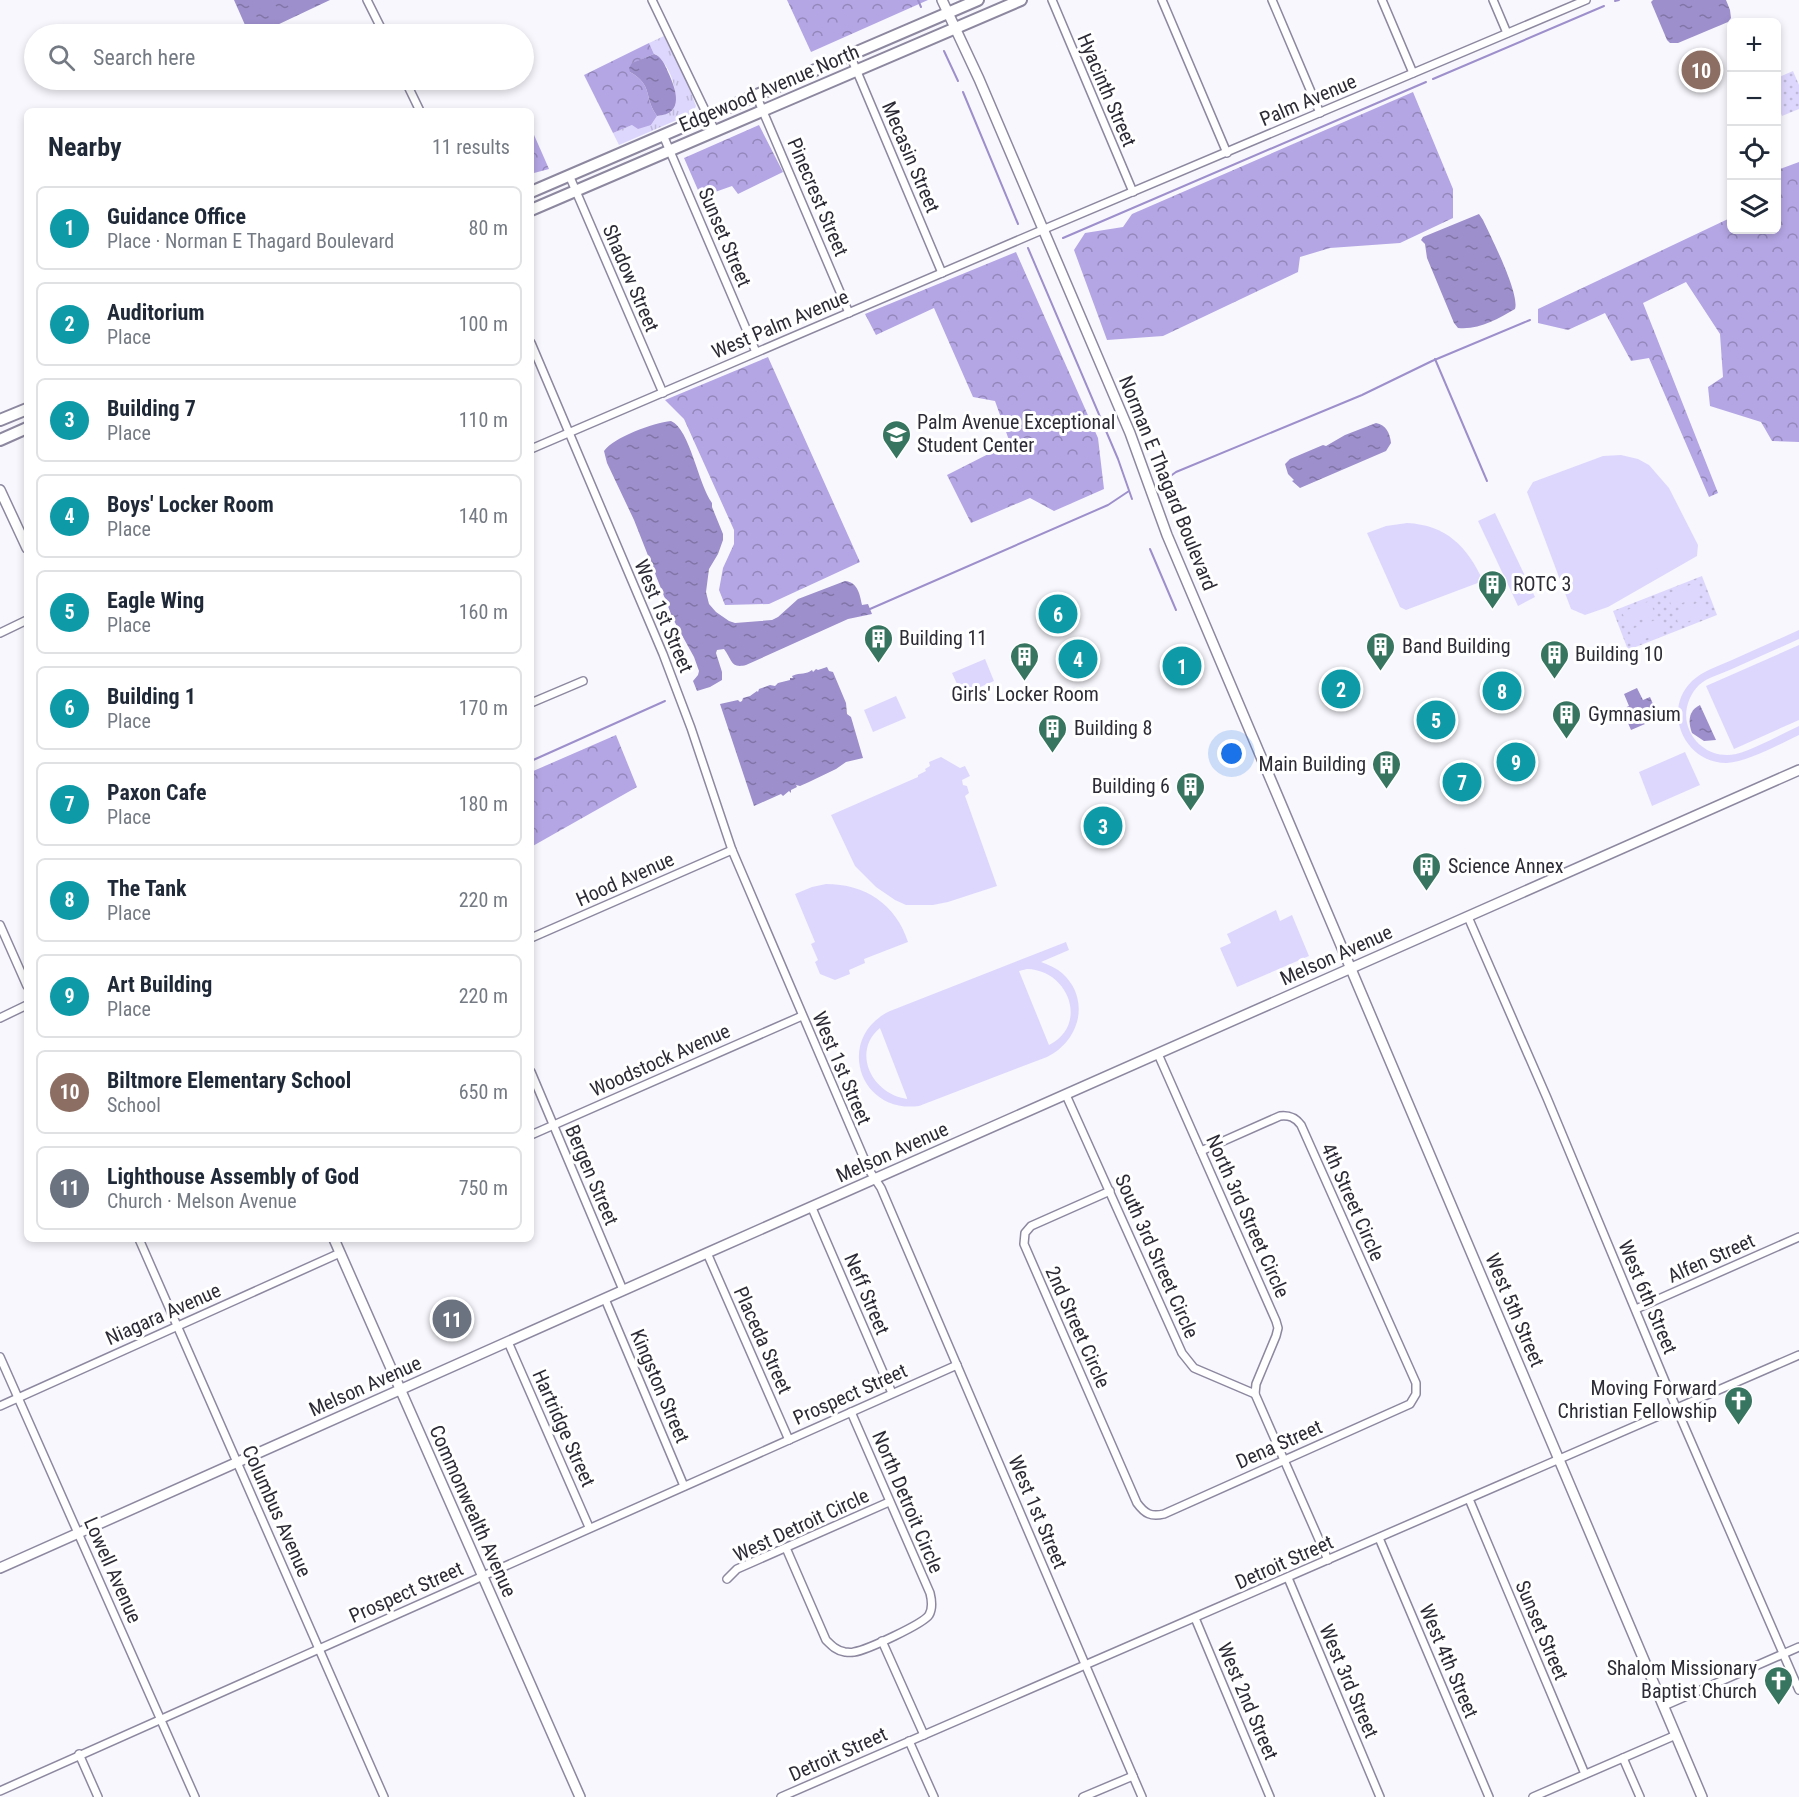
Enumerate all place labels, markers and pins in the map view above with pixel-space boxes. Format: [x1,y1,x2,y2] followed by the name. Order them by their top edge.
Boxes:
[1682,48,1720,92] pin: 10
[917,410,1115,457] place label: Palm Avenue Exceptional Student Center
[880,418,912,460] school or university icon: Palm Avenue Exceptional Student Center
[1476,568,1508,610] building icon: ROTC 3
[1513,572,1571,596] place label: ROTC 3
[1038,592,1078,636] pin: 6
[862,622,894,664] building icon: Building 11
[899,626,987,650] place label: Building 11
[1365,630,1397,672] building icon: Band Building
[1402,634,1511,658] place label: Band Building
[1058,636,1098,682] pin: 4
[1538,638,1570,680] building icon: Building 10
[1009,640,1041,682] building icon: Girls' Locker Room
[1575,642,1663,666] place label: Building 10
[1162,644,1202,688] pin: 1
[1322,666,1360,712] pin: 2
[1482,668,1522,714] pin: 8
[951,682,1099,706] place label: Girls' Locker Room
[1416,698,1456,742] pin: 5
[1551,698,1583,740] building icon: Gymnasium
[1588,702,1681,726] place label: Gymnasium
[1037,712,1069,754] building icon: Building 8
[1074,716,1152,740] place label: Building 8
[1496,740,1536,784] pin: 9
[1371,748,1403,790] building icon: Main Building
[1259,752,1366,776] place label: Main Building
[1442,760,1482,804] pin: 7
[1175,770,1207,812] building icon: Building 6
[1092,774,1170,798] place label: Building 6
[1084,804,1122,848] pin: 3
[1411,850,1443,892] building icon: Science Annex
[1448,854,1564,878] place label: Science Annex
[432,1296,472,1342] pin: 11
[1558,1376,1717,1423] place label: Moving Forward Christian Fellowship
[1722,1384,1754,1426] church icon: Moving Forward Christian Fellowship
[1607,1656,1757,1703] place label: Shalom Missionary Baptist Church
[1762,1664,1794,1706] church icon: Shalom Missionary Baptist Church

